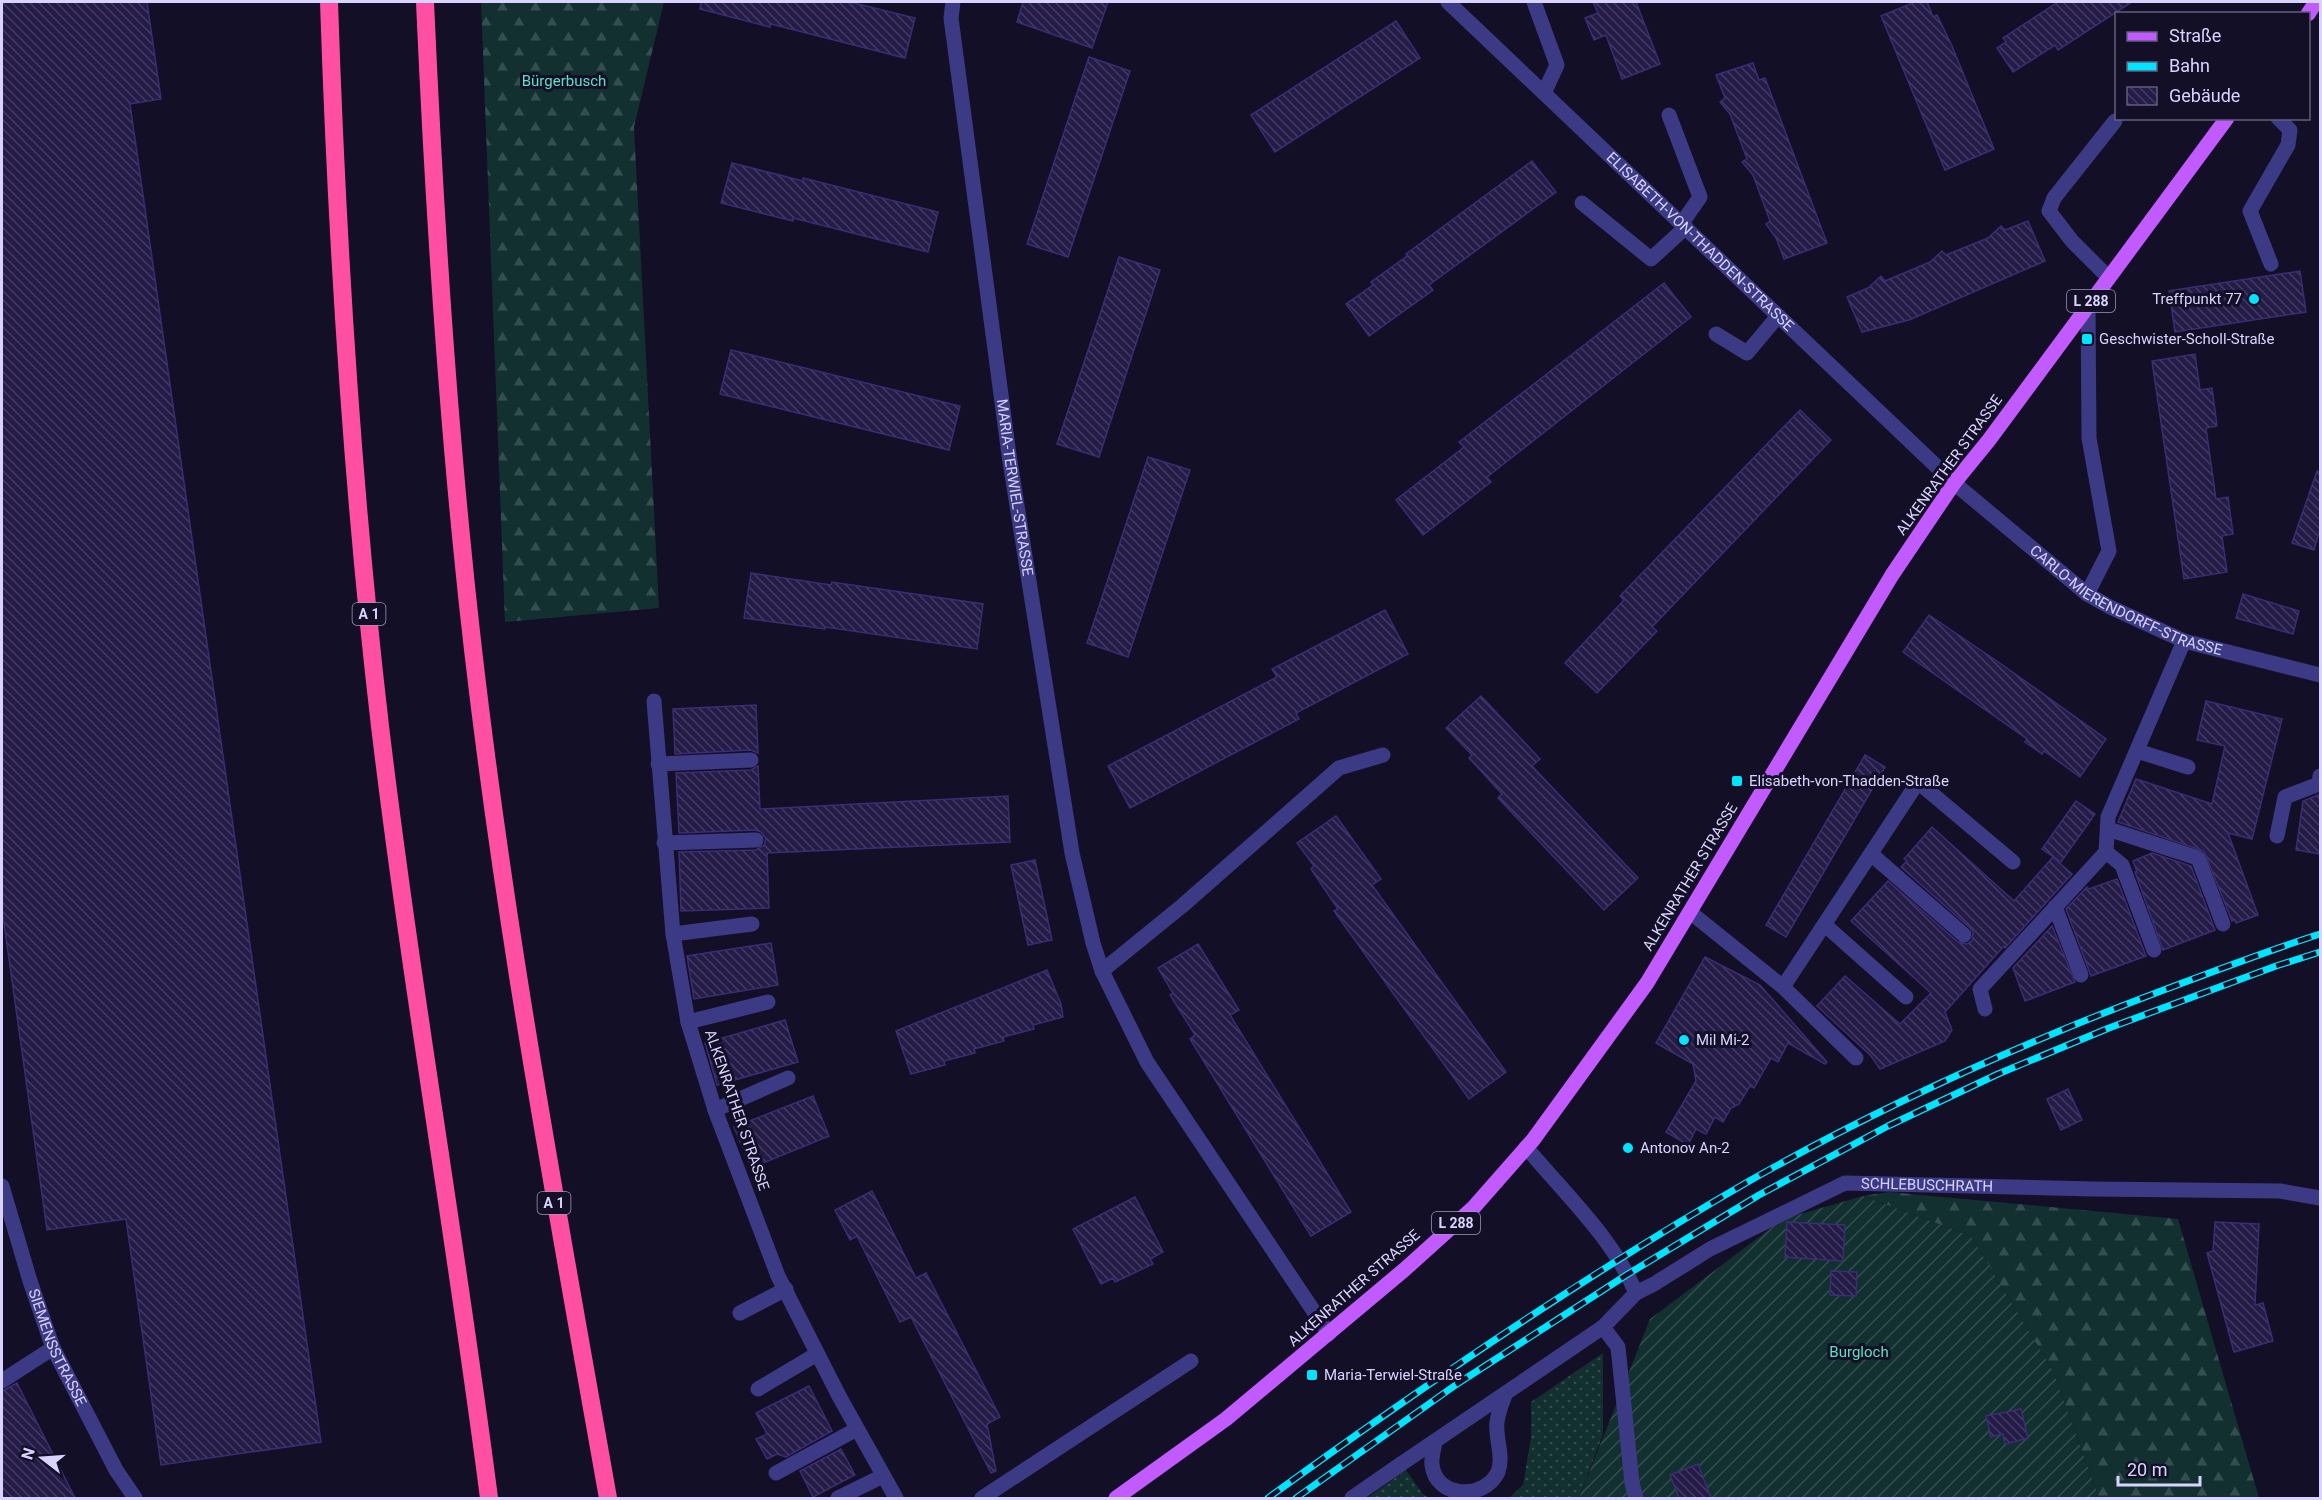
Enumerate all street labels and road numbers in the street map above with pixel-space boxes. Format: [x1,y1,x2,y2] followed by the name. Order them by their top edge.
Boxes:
[1603,148,1798,335] street label: ELISABETH-VON-THADDEN-STRASSE
[2067,290,2115,312] road number: L 288
[1892,391,2006,539] street label: ALKENRATHER STRASSE
[993,398,1037,578] street label: MARIA-TERWIEL-STRASSE
[2026,541,2225,659] street label: CARLO-MIERENDORFF-STRASSE
[352,603,386,625] road number: A 1
[1639,800,1741,954] street label: ALKENRATHER STRASSE
[701,1027,773,1193] street label: ALKENRATHER STRASSE
[1861,1174,1993,1196] street label: SCHLEBUSCHRATH
[538,1192,570,1214] road number: A 1
[1432,1212,1480,1234] road number: L 288
[1284,1225,1424,1350] street label: ALKENRATHER STRASSE
[24,1287,91,1410] street label: SIEMENSSTRASSE

